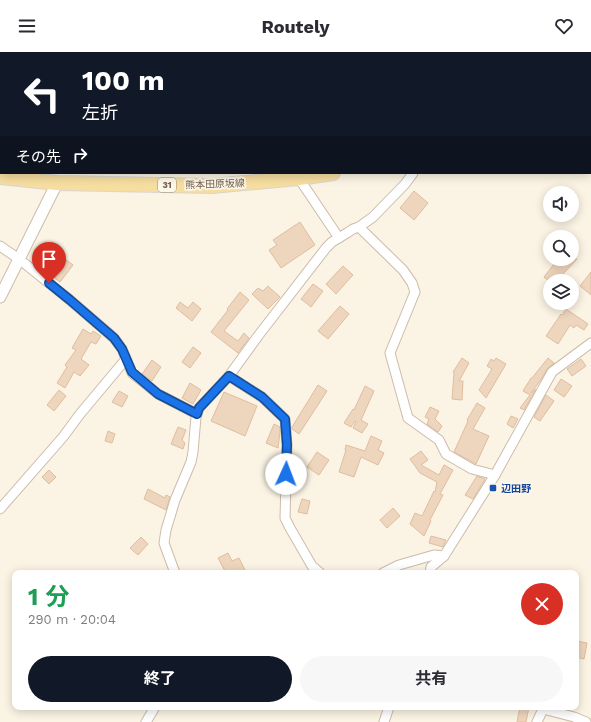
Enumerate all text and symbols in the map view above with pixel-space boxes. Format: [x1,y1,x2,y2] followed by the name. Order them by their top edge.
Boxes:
[16,15,38,37] icon: menu
[553,15,575,37] icon: heart
[261,16,330,37] text: Routely
[82,64,165,97] text: 100 m
[16,68,68,120] icon: left
[82,102,118,123] text: 左折
[69,144,91,166] icon: right
[16,148,61,166] text: その先
[185,177,245,191] street label: 熊本田原坂線
[158,178,176,192] road number: 31
[543,186,579,310] map controls
[543,186,579,222] button: sound
[543,230,579,266] button: search
[32,242,66,283] pin
[38,248,60,270] icon: arrive
[543,274,579,310] button: layers
[265,453,307,495] position arrow
[488,483,498,493] marker: 辺田野
[501,483,532,494] place label: 辺田野
[28,583,69,611] text: 1 分
[521,583,563,625] button: close
[28,612,116,627] text: 290 m · 20:04
[28,656,292,702] button: 終了
[300,656,563,702] button: 共有

